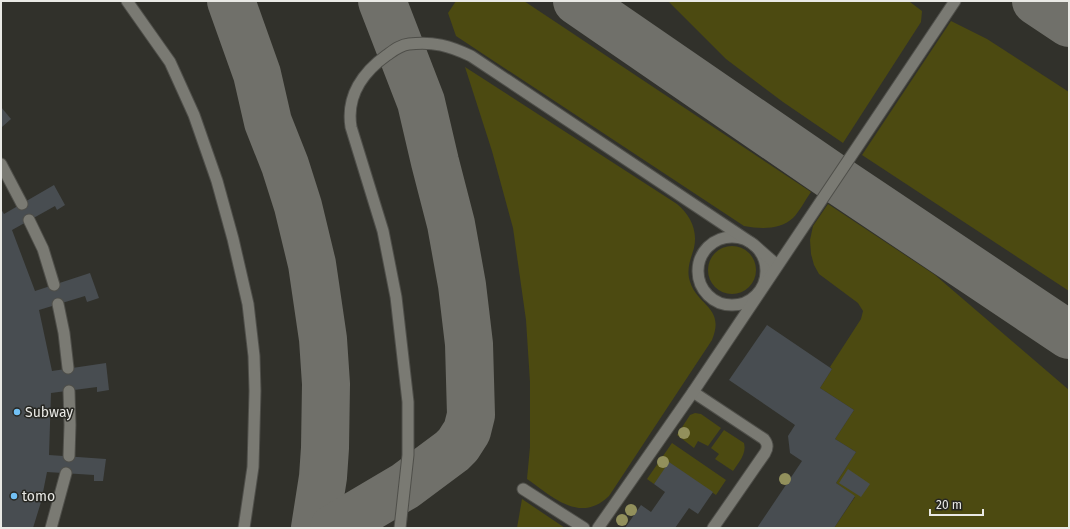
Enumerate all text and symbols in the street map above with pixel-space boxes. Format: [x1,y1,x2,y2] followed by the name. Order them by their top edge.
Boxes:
[25,404,73,421] place label: Subway
[12,407,22,417] marker: Subway
[22,488,55,505] place label: tomo
[9,491,19,501] marker: tomo
[930,491,983,517] scale bar
[936,498,962,512] text: 20 m

